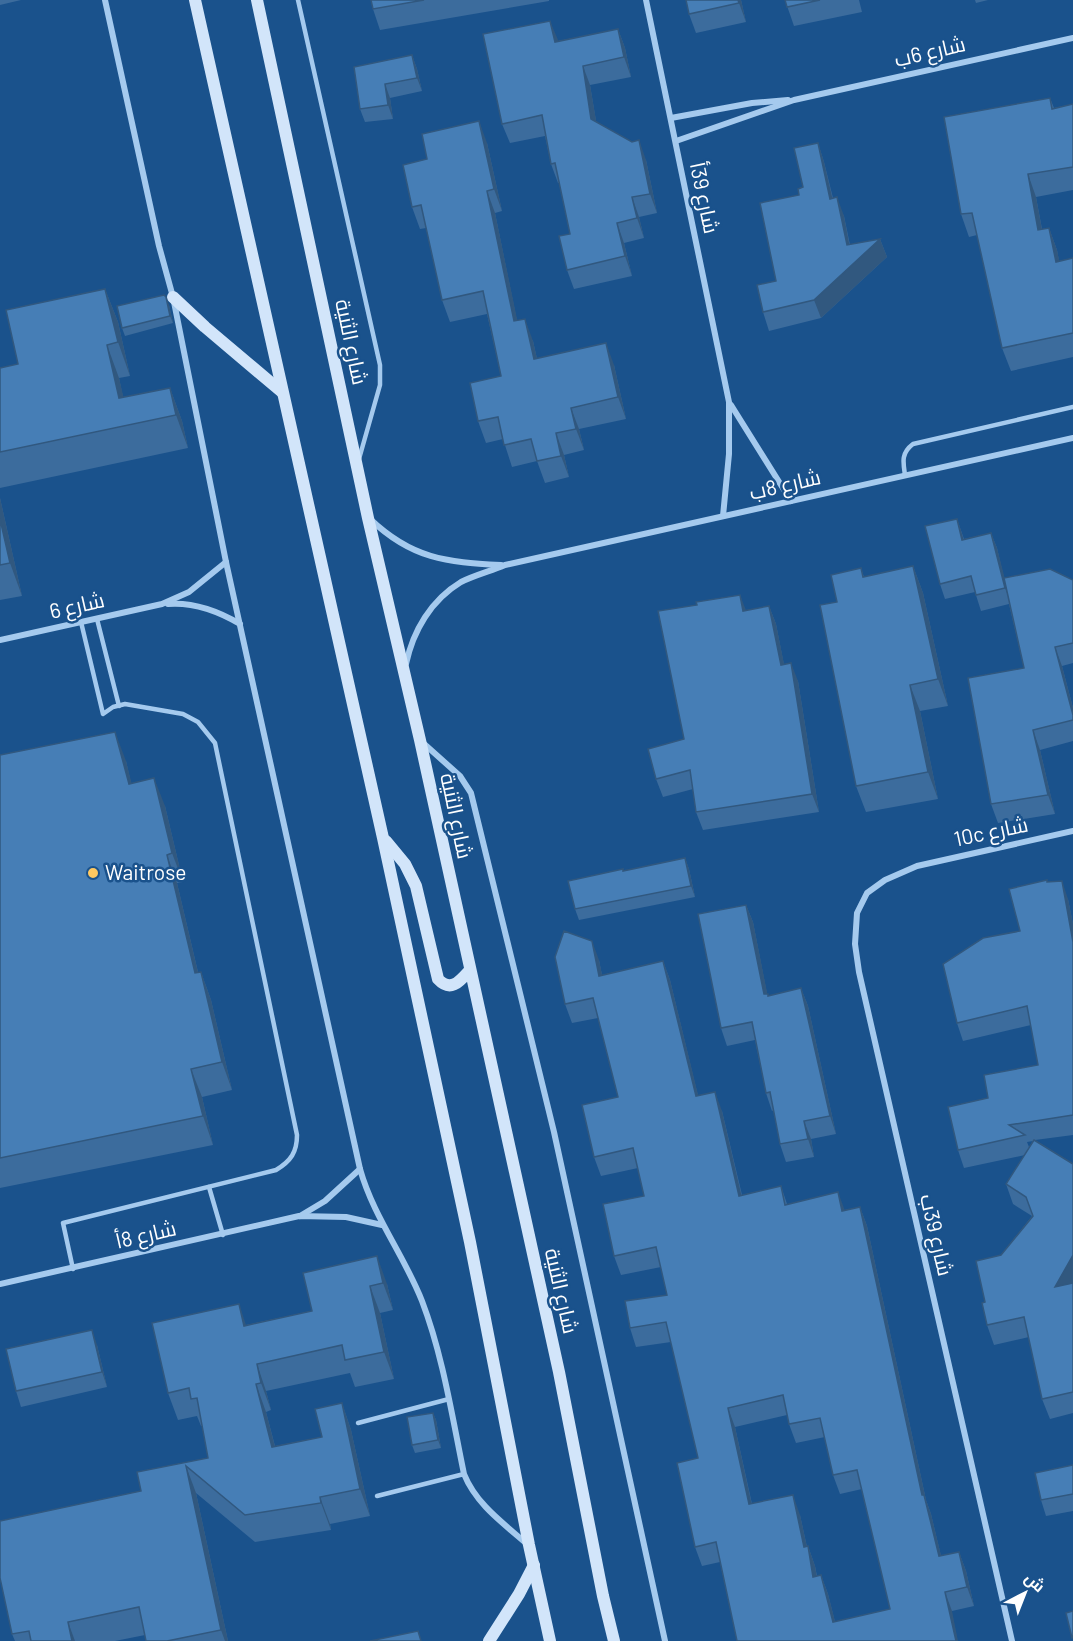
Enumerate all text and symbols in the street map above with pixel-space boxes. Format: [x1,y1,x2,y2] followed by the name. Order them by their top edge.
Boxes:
[892,30,968,74] street label: شارع 6ب
[683,160,725,236] street label: شارع 39أ
[328,297,374,387] street label: شارع الثنية
[747,463,823,507] street label: شارع 8ب
[47,586,107,626] street label: شارع 6
[433,771,479,861] street label: شارع الثنية
[951,811,1031,853] street label: 10c شارع
[105,859,186,884] place label: Waitrose
[86,866,100,880] marker: Waitrose
[913,1191,959,1279] street label: شارع 39ب
[113,1214,179,1256] street label: شارع 8أ
[538,1245,584,1337] street label: شارع الثنية
[995,1563,1055,1623] north arrow
[1021,1568,1049,1596] text: ش

